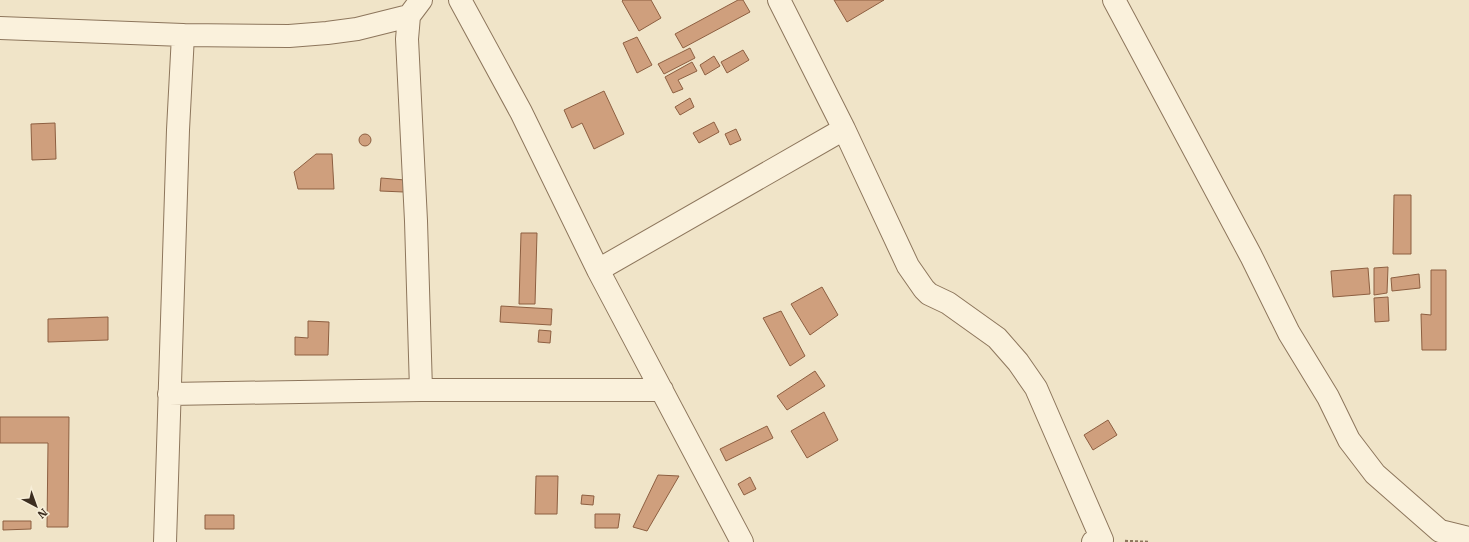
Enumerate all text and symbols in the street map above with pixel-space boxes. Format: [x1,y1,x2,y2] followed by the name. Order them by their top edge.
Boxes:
[16,486,56,526] north arrow
[34,505,50,522] text: N

